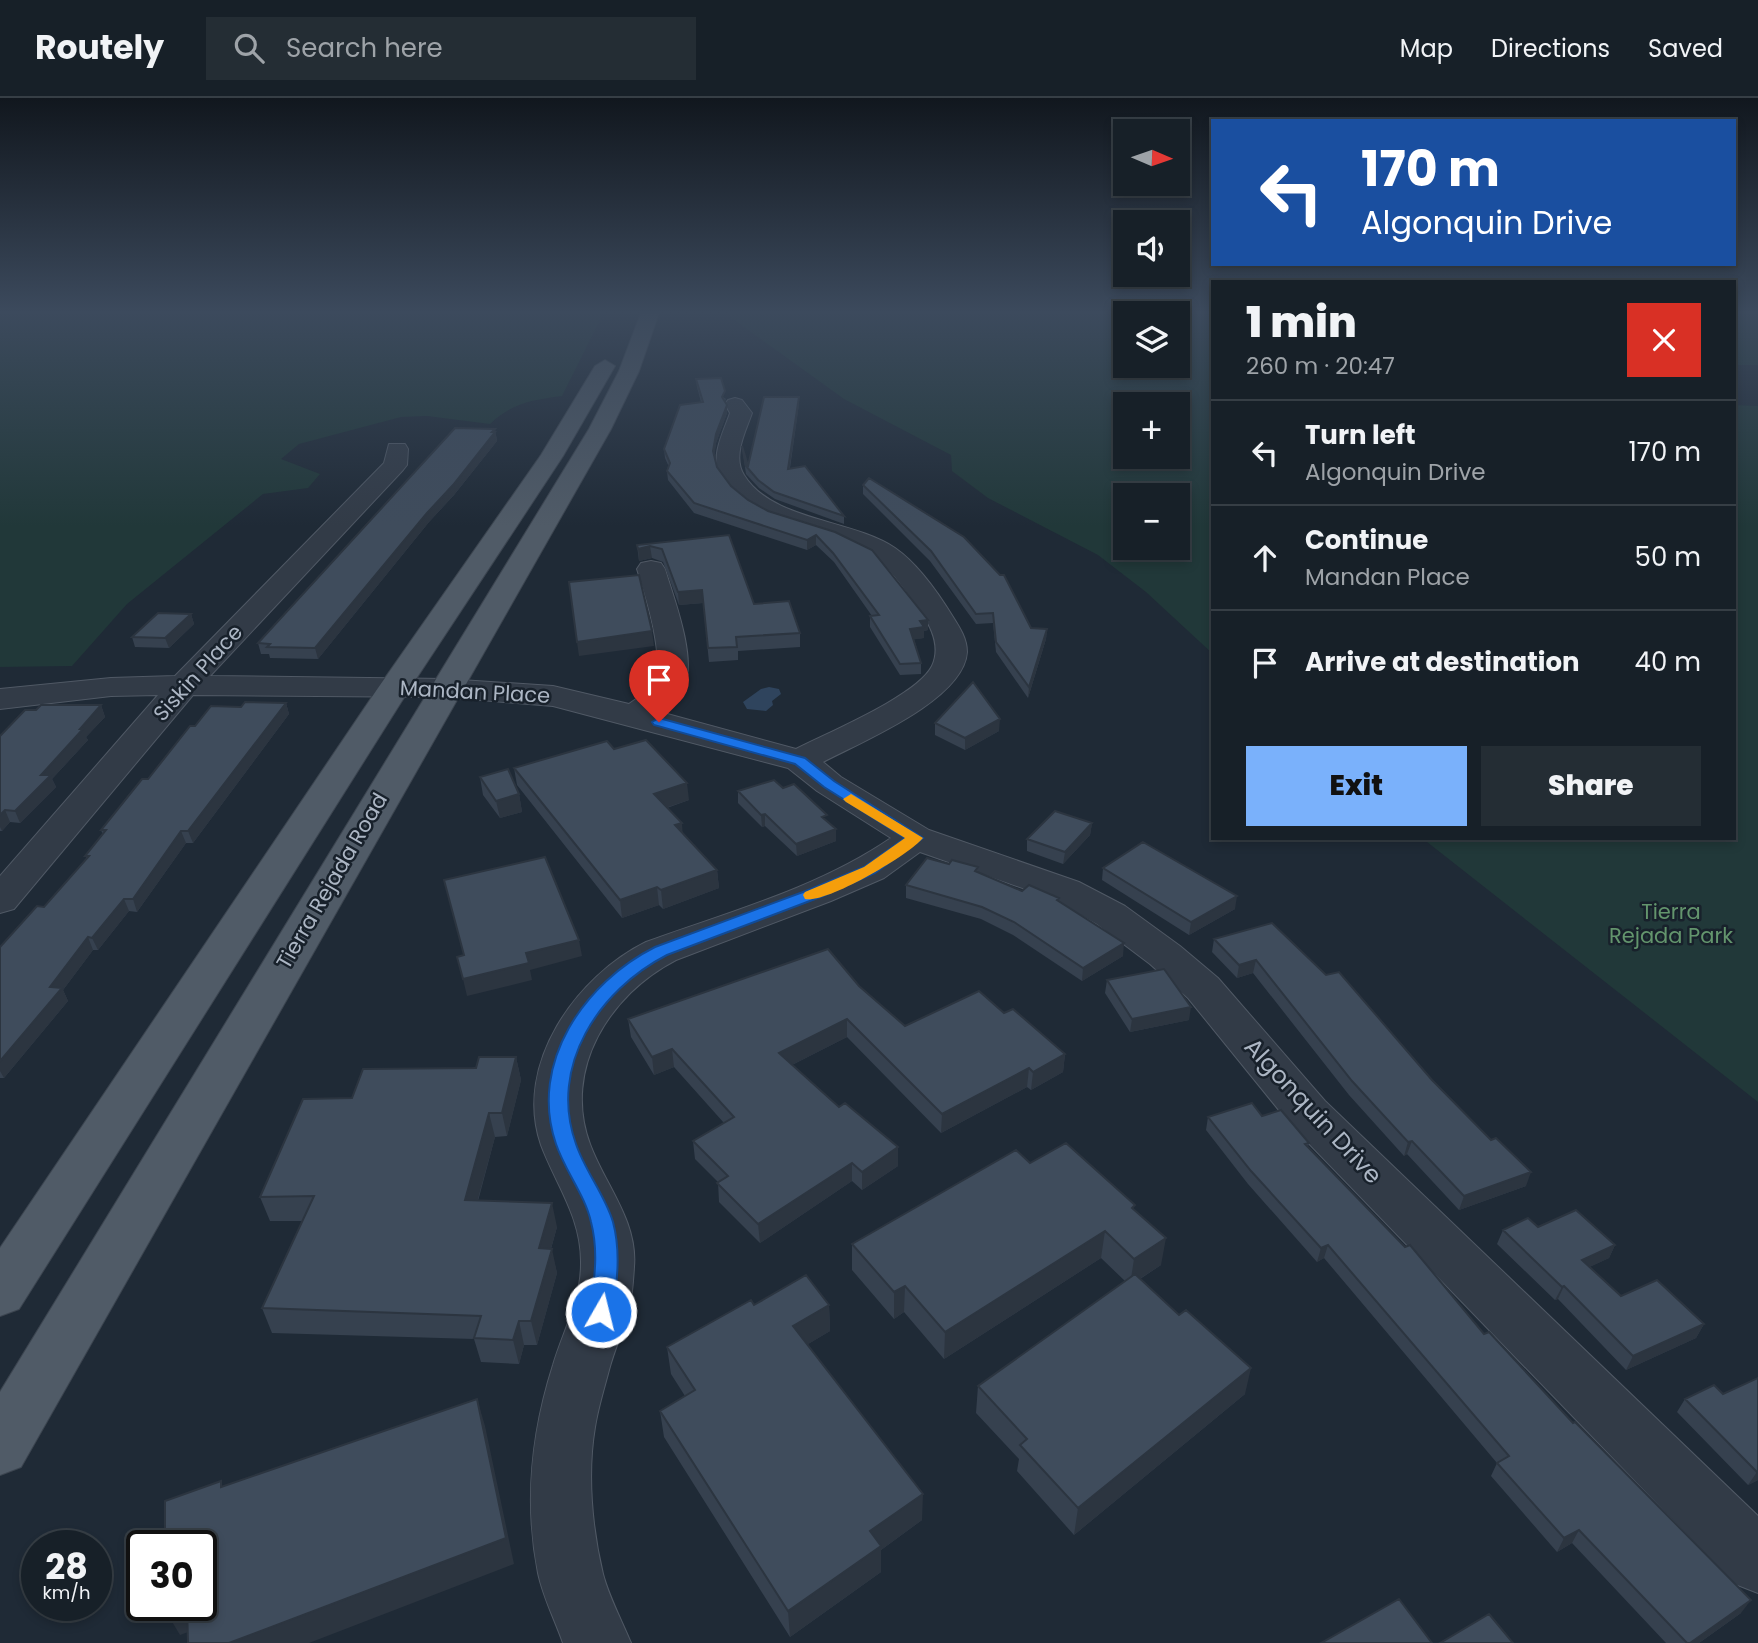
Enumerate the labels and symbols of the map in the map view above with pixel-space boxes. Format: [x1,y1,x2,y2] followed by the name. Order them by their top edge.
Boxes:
[1113,119,1190,196] north arrow
[146,618,249,727] street label: Siskin Place
[629,650,689,722] pin
[399,673,551,710] street label: Mandan Place
[269,787,394,974] street label: Tierra Rejada Road
[1609,897,1733,950] park label: Tierra Rejada Park
[1237,1030,1390,1191] street label: Algonquin Drive
[564,1275,638,1349] position arrow
[126,1530,217,1621] speed limit sign: 30

